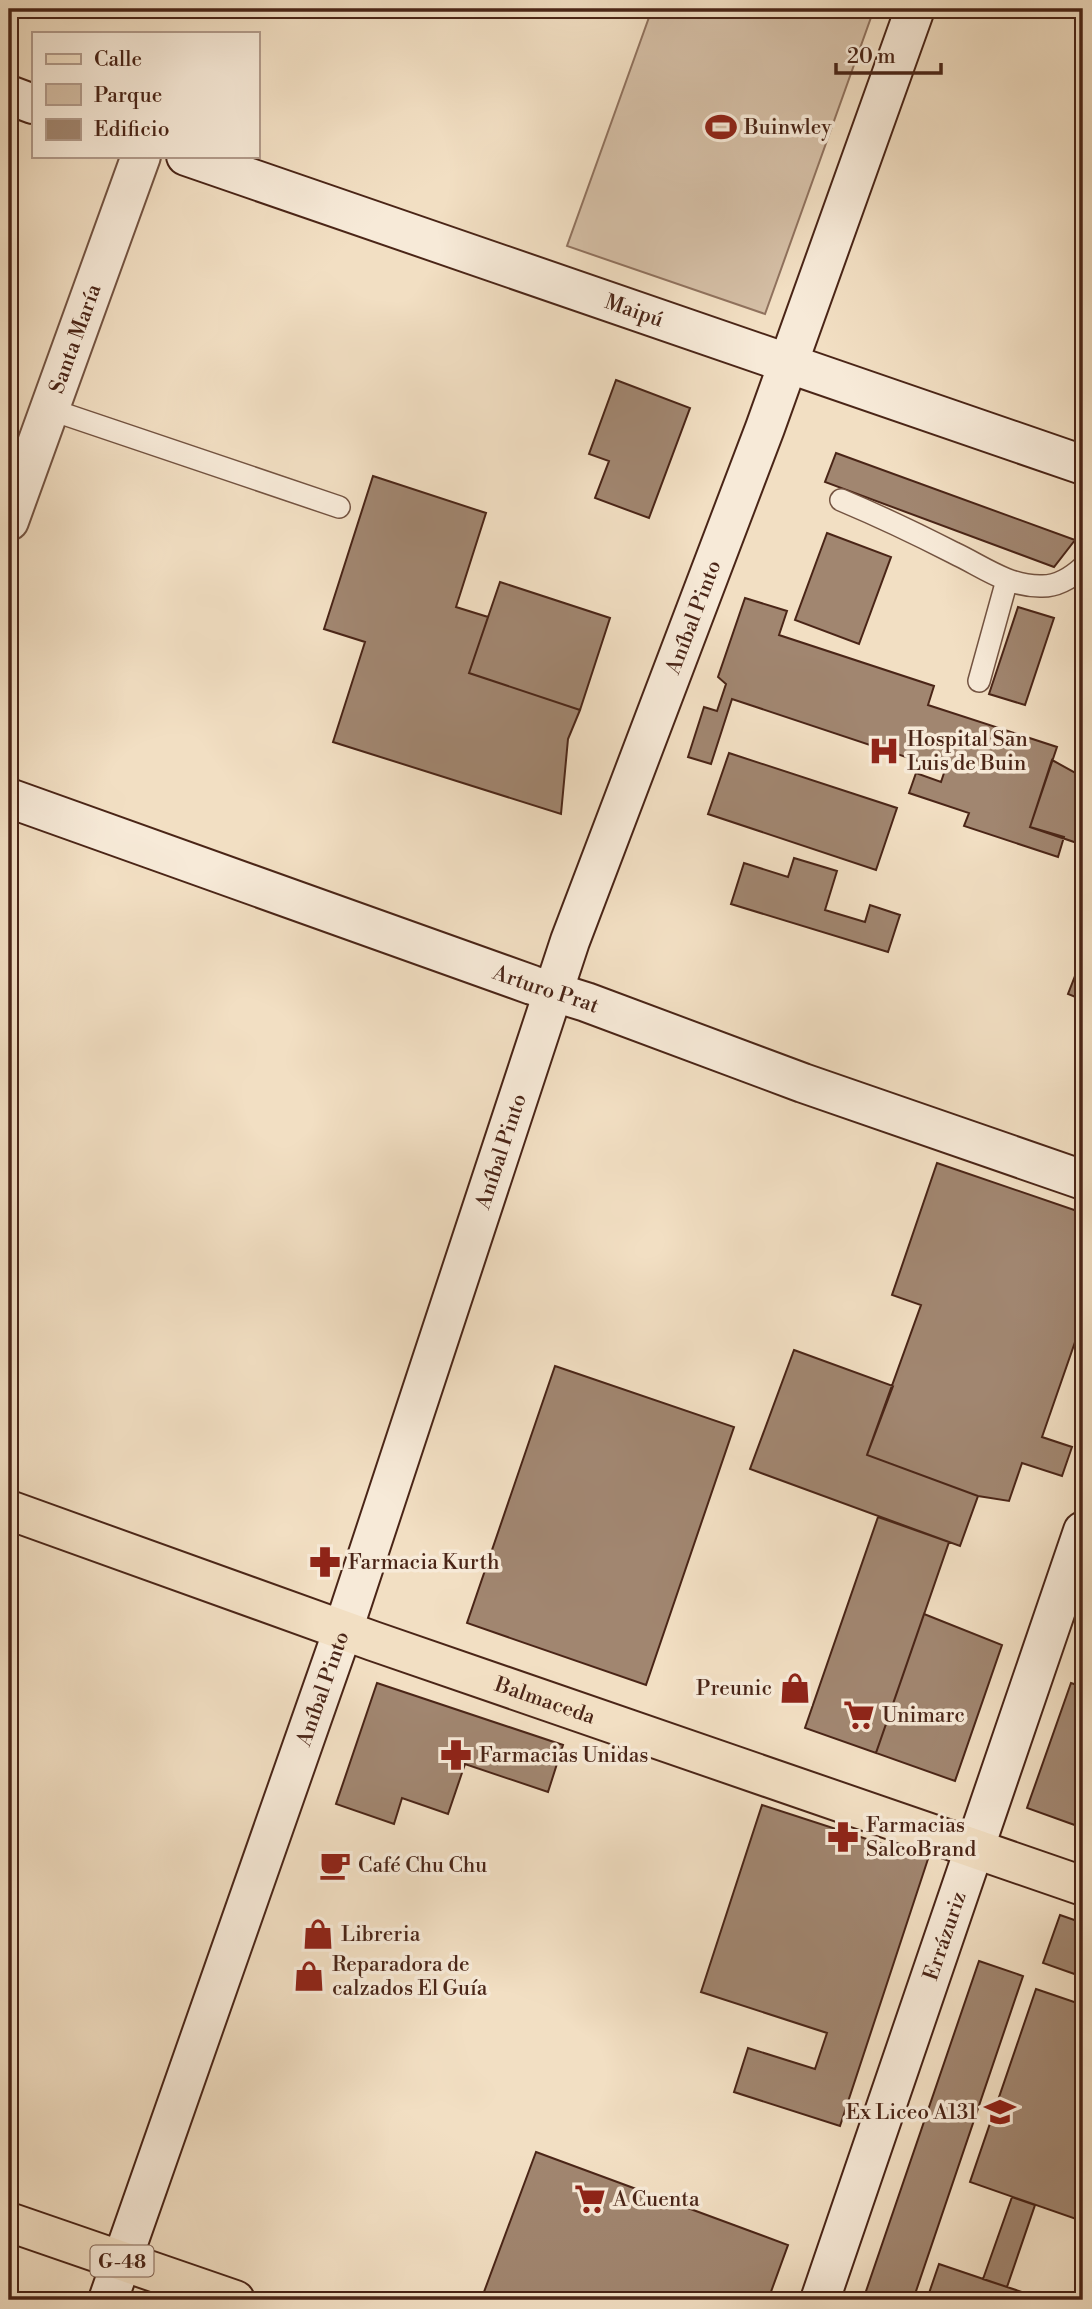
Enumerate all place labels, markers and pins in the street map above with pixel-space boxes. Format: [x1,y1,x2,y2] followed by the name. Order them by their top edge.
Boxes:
[704,110,738,144] sports icon: Buinwley
[743,115,832,141] place label: Buinwley
[907,727,1028,777] place label: Hospital San Luis de Buin
[867,734,901,768] hospital icon: Hospital San Luis de Buin
[308,1545,342,1579] pharmacy icon: Farmacia Kurth
[348,1550,500,1576] place label: Farmacia Kurth
[778,1671,812,1705] shop icon: Preunic
[696,1676,772,1702] place label: Preunic
[842,1698,876,1732] supermarket icon: Unimarc
[882,1703,965,1729] place label: Unimarc
[439,1738,473,1772] pharmacy icon: Farmacias Unidas
[479,1743,648,1769] place label: Farmacias Unidas
[866,1813,976,1863] place label: Farmacias SalcoBrand
[826,1820,860,1854] pharmacy icon: Farmacias SalcoBrand
[318,1848,352,1882] cafe icon: Café Chu Chu
[358,1853,487,1879] place label: Café Chu Chu
[301,1917,335,1951] shop icon: Libreria
[341,1922,421,1948] place label: Libreria
[332,1952,488,2002] place label: Reparadora de calzados El Guía
[292,1959,326,1993] shop icon: Reparadora de calzados El Guía
[983,2095,1017,2129] school or university icon: Ex Liceo A131
[846,2100,977,2126] place label: Ex Liceo A131
[573,2182,607,2216] supermarket icon: A Cuenta
[612,2187,700,2213] place label: A Cuenta

